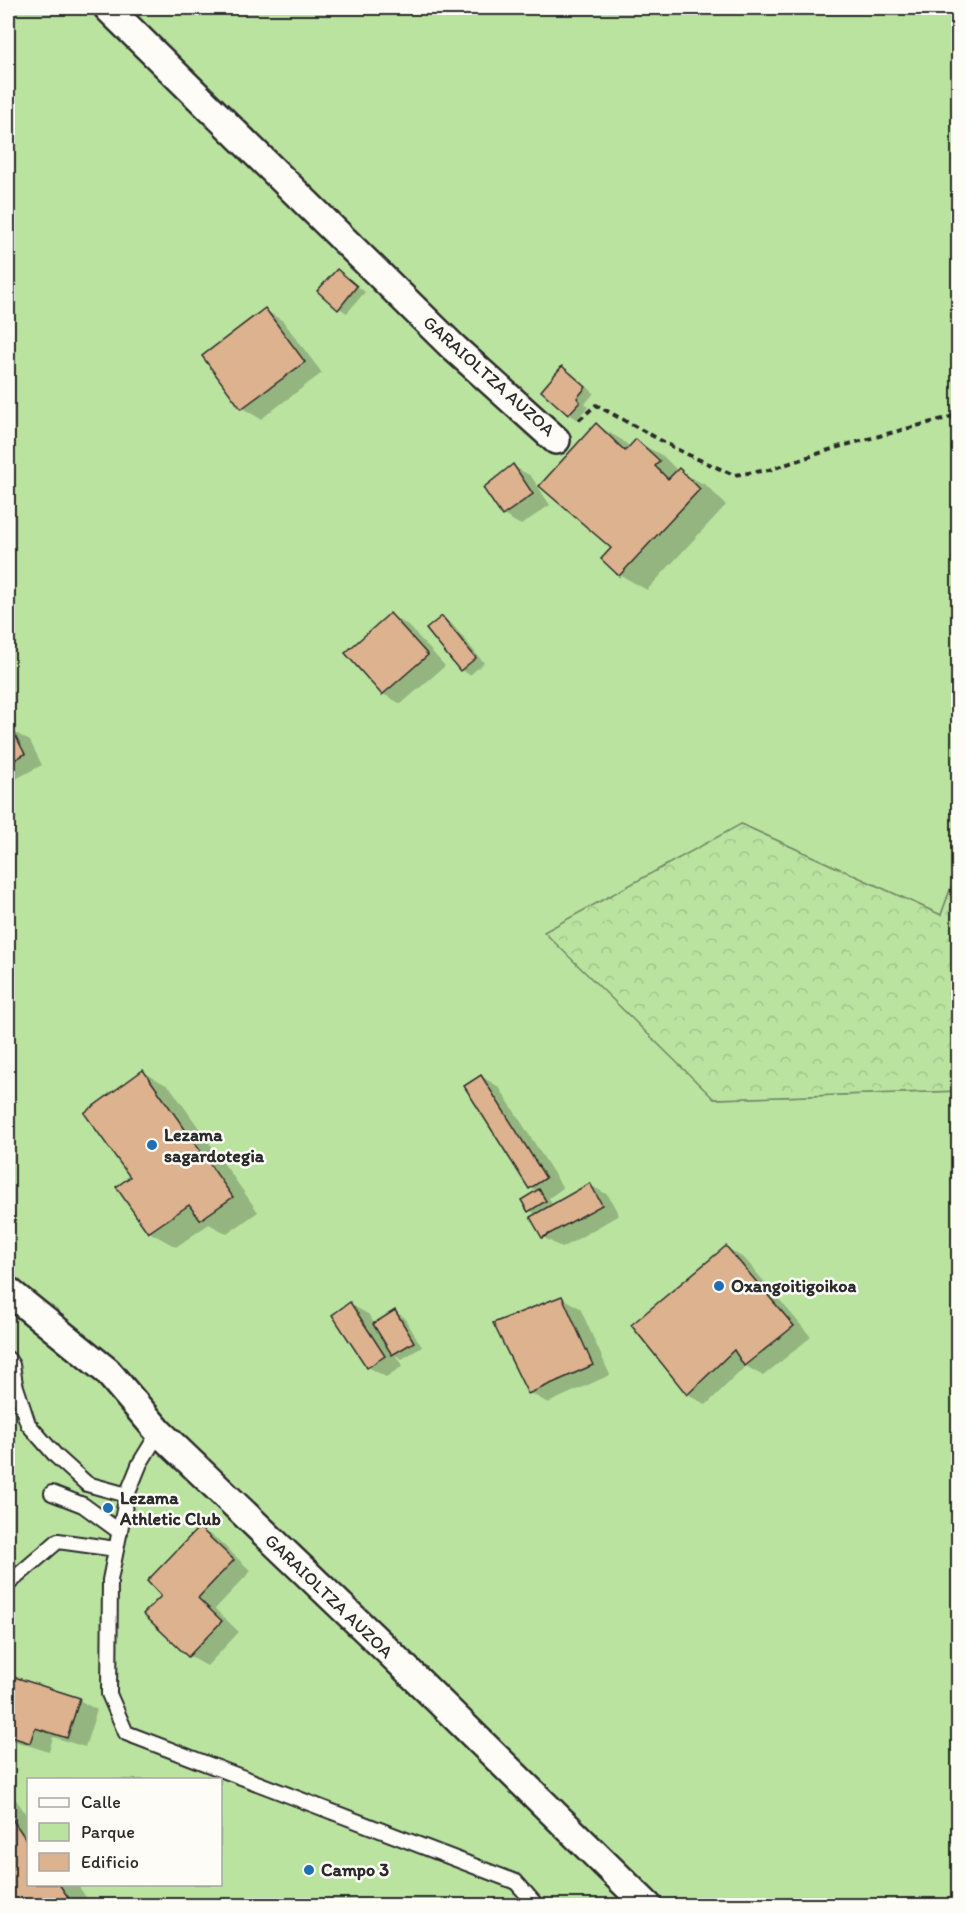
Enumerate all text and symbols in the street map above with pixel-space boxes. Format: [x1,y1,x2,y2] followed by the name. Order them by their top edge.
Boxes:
[419,311,560,441] street label: GARAIOLTZA AUZOA
[164,1124,265,1167] place label: Lezama sagardotegia
[145,1138,159,1152] marker: Lezama sagardotegia
[731,1275,856,1297] place label: Oxangoitigoikoa
[712,1279,726,1293] marker: Oxangoitigoikoa
[119,1487,221,1530] place label: Lezama Athletic Club
[101,1501,115,1515] marker: Lezama Athletic Club
[260,1529,398,1663] street label: GARAIOLTZA AUZOA
[27,1778,222,1886] legend
[81,1791,121,1813] text: Calle
[81,1821,135,1843] text: Parque
[81,1851,139,1873] text: Edificio
[321,1859,389,1881] place label: Campo 3
[302,1863,316,1877] marker: Campo 3

